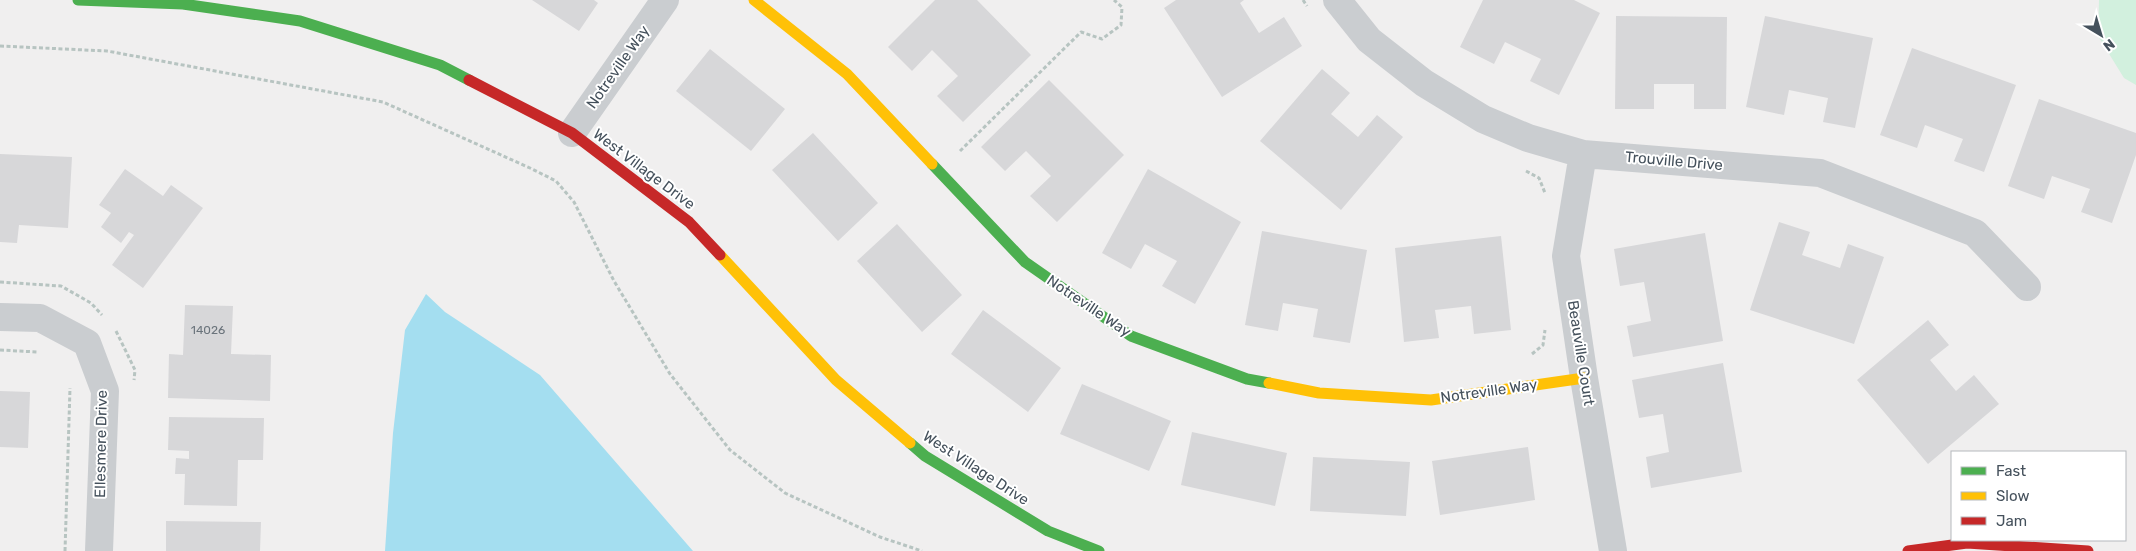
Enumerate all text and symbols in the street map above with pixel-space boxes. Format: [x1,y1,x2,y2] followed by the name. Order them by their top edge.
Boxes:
[2076,10,2126,60] north arrow
[583,22,653,112] street label: Notreville Way
[2099,35,2118,55] text: N
[589,125,699,213] street label: West Village Drive
[1624,148,1724,174] street label: Trouville Drive
[1043,271,1135,341] street label: Notreville Way
[1564,299,1598,407] street label: Beauville Court
[191,323,225,337] house number: 14026
[1439,375,1539,407] street label: Notreville Way
[91,390,111,498] street label: Ellesmere Drive
[920,427,1032,509] street label: West Village Drive
[1951,451,2126,541] legend
[1996,462,2026,480] text: Fast
[1996,487,2029,505] text: Slow
[1996,512,2027,530] text: Jam

